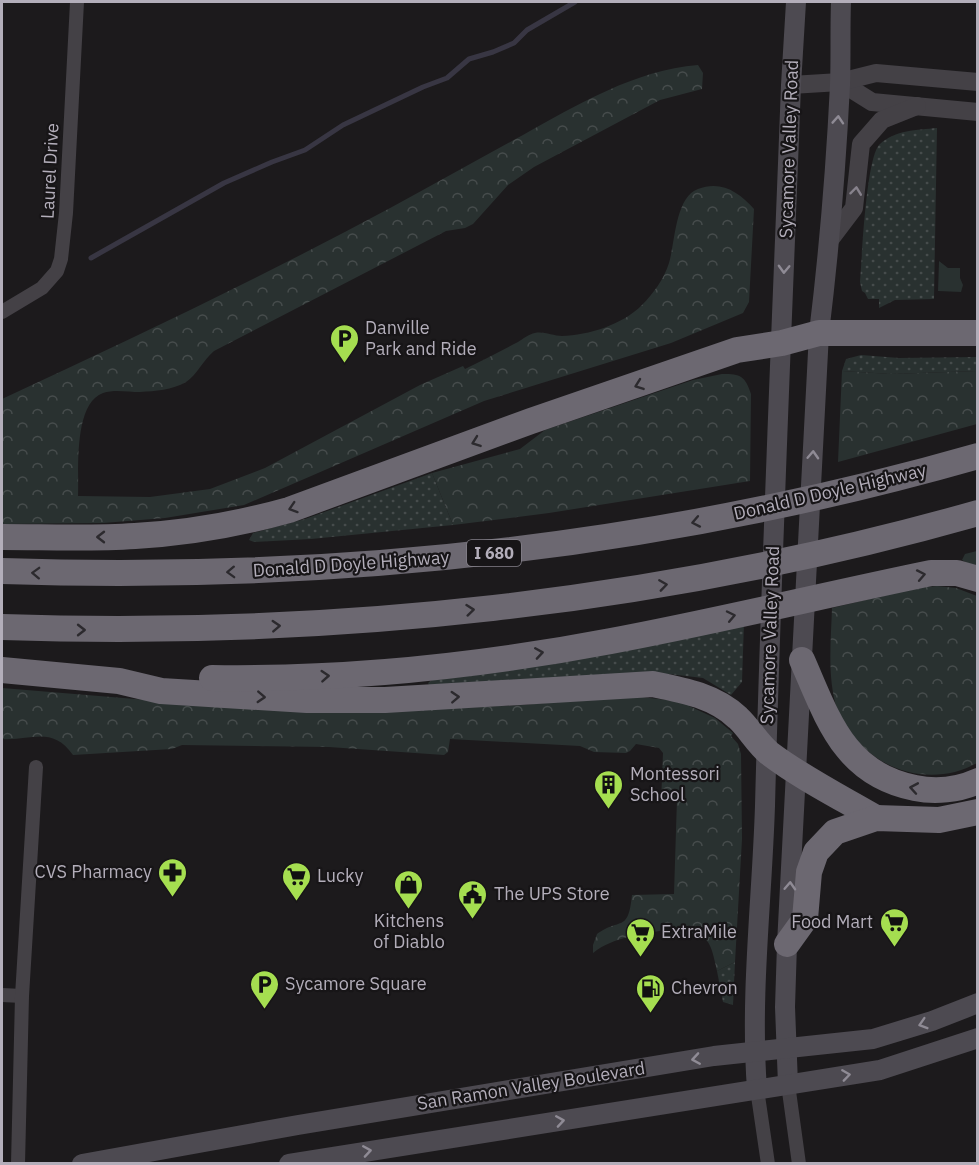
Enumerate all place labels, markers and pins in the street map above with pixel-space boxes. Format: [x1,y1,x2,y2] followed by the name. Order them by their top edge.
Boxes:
[365,316,477,360] place label: Danville Park and Ride
[328,322,360,364] parking icon: Danville Park and Ride
[630,762,720,806] place label: Montessori School
[593,768,625,810] building icon: Montessori School
[157,856,189,898] pharmacy icon: CVS Pharmacy
[35,860,152,883] place label: CVS Pharmacy
[280,860,312,902] supermarket icon: Lucky
[317,864,364,887] place label: Lucky
[393,868,425,910] shop icon: Kitchens of Diablo
[457,878,489,920] public building icon: The UPS Store
[494,882,610,905] place label: The UPS Store
[878,906,910,948] supermarket icon: Food Mart
[373,909,445,953] place label: Kitchens of Diablo
[791,910,873,933] place label: Food Mart
[624,916,656,958] supermarket icon: ExtraMile
[661,920,737,943] place label: ExtraMile
[248,968,280,1010] parking icon: Sycamore Square
[285,972,427,995] place label: Sycamore Square
[634,972,666,1014] fuel station icon: Chevron
[671,976,738,999] place label: Chevron

